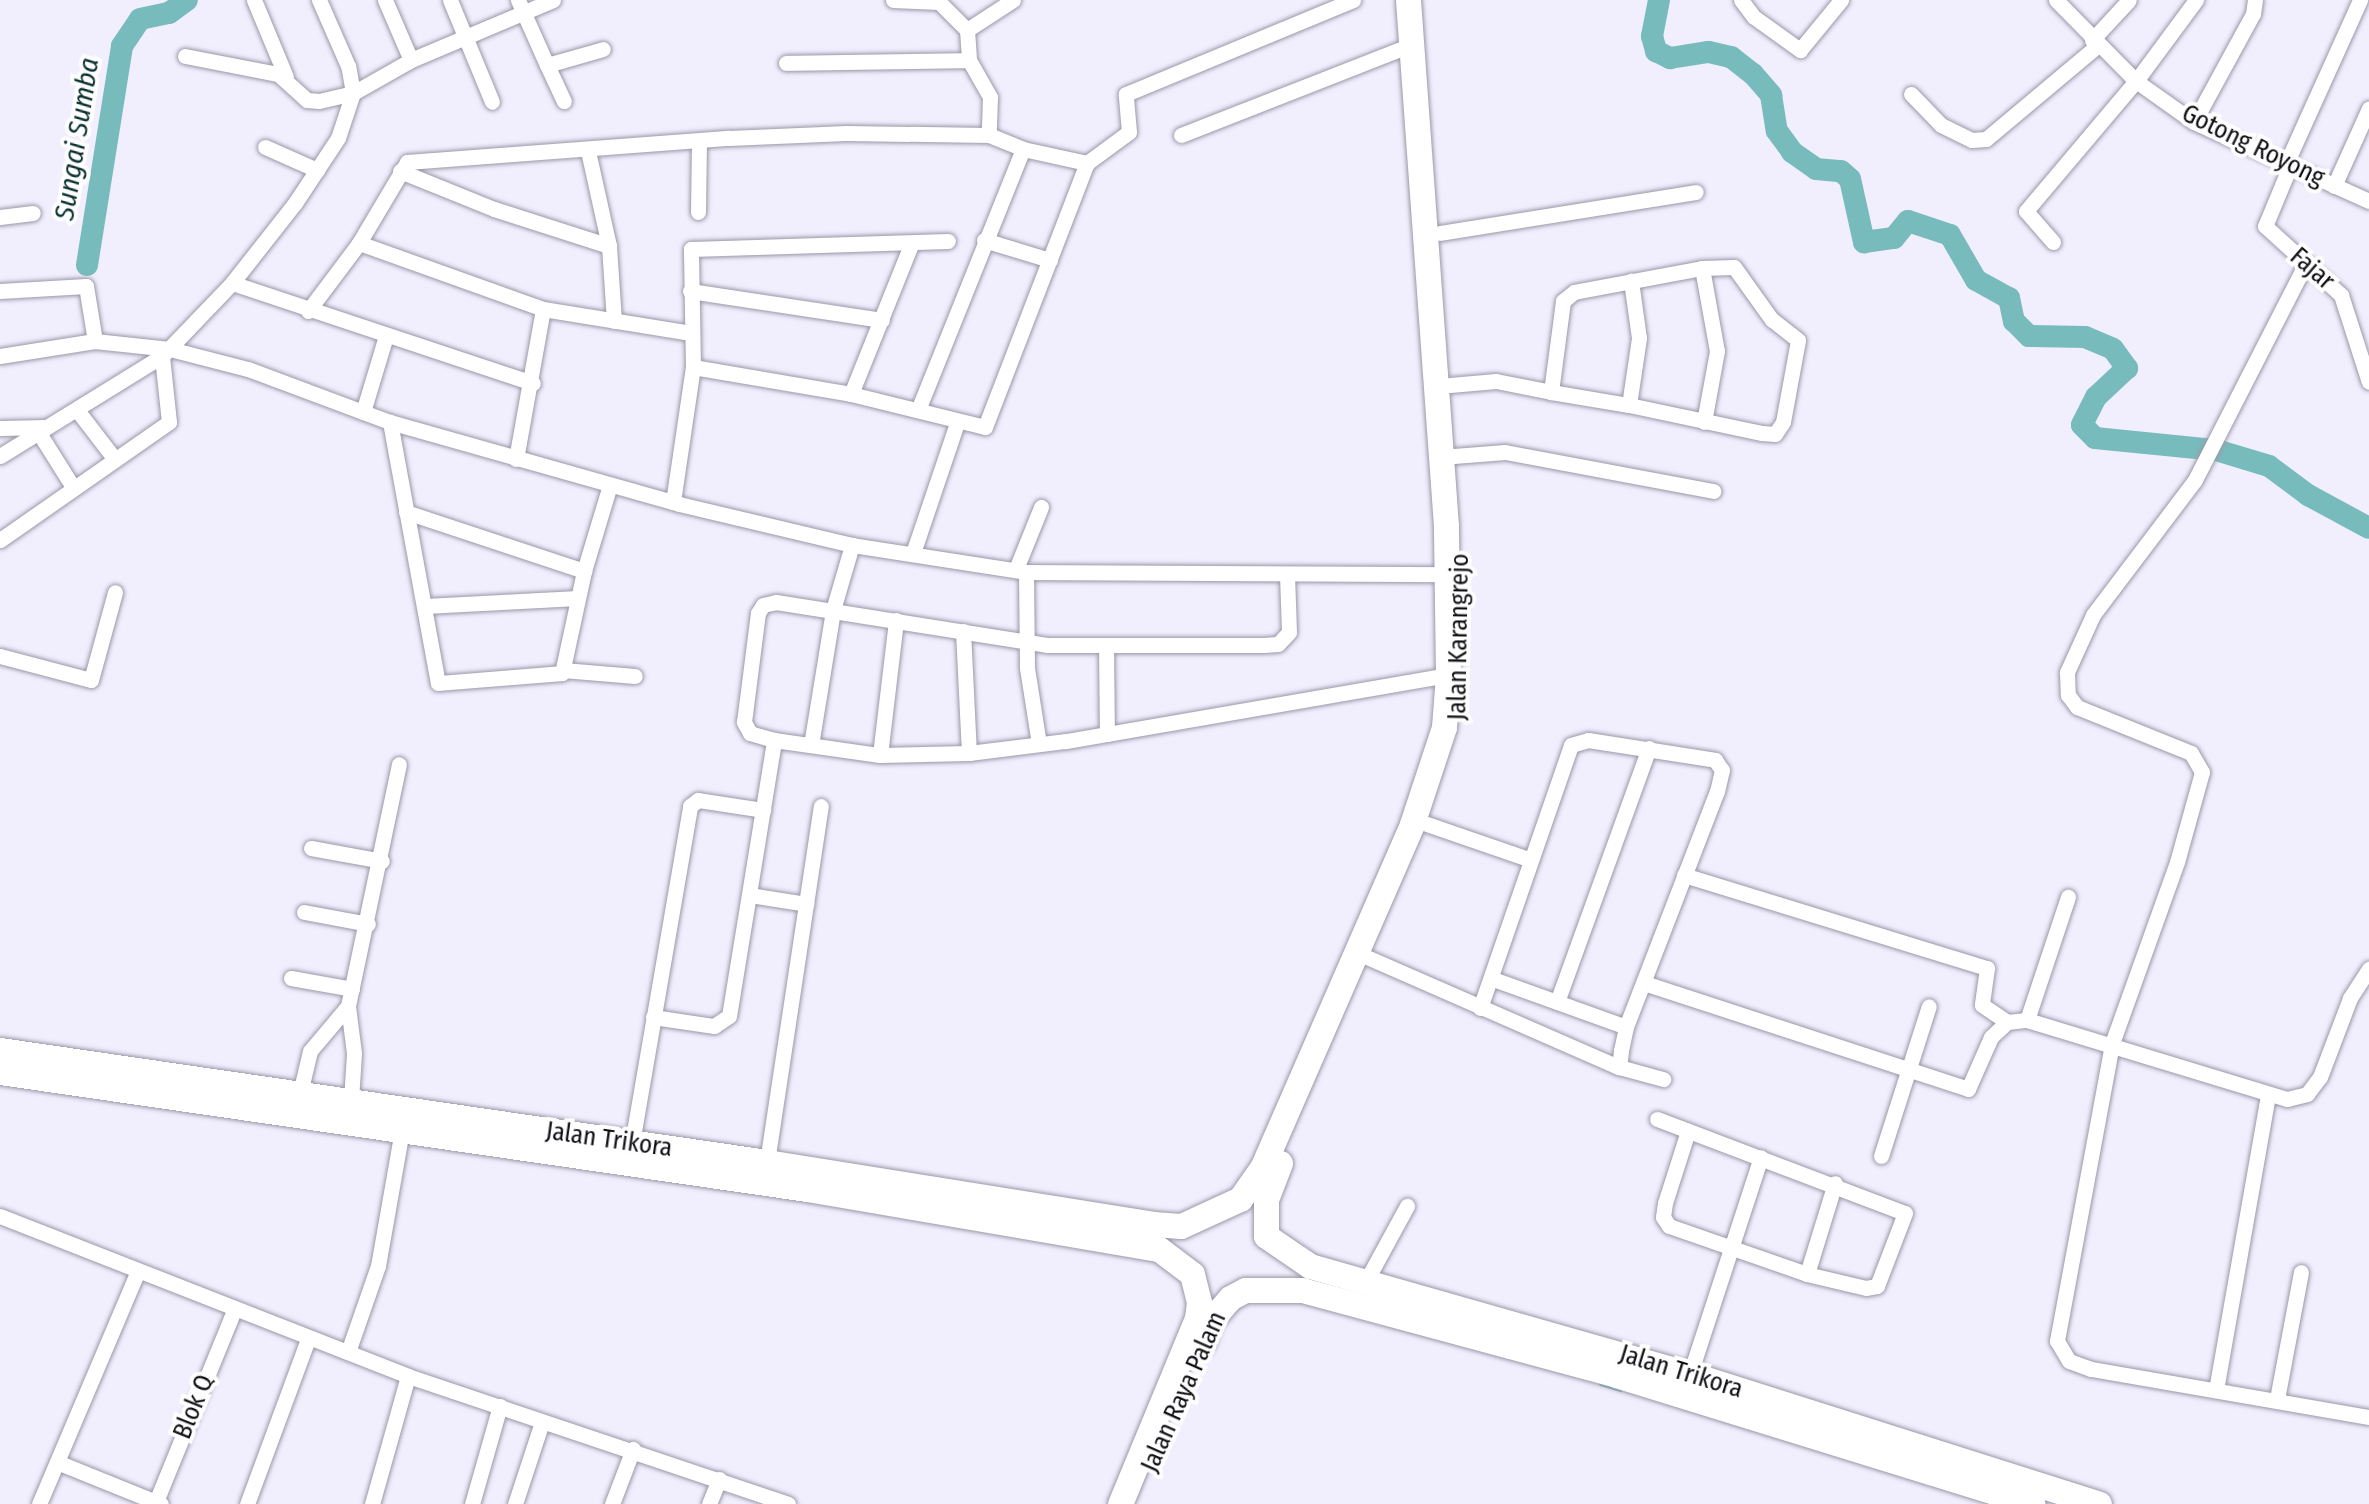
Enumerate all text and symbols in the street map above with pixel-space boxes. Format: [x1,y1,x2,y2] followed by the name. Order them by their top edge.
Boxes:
[48,55,106,223] water label: Sungai Sumba
[2177,99,2329,193] street label: Gotong Royong
[2284,242,2340,296] street label: Fajar
[1443,553,1475,721] street label: Jalan Karangrejo
[544,1116,674,1164] street label: Jalan Trikora
[1135,1307,1233,1477] street label: Jalan Raya Palam
[1616,1339,1746,1405] street label: Jalan Trikora
[168,1371,220,1443] street label: Blok Q

